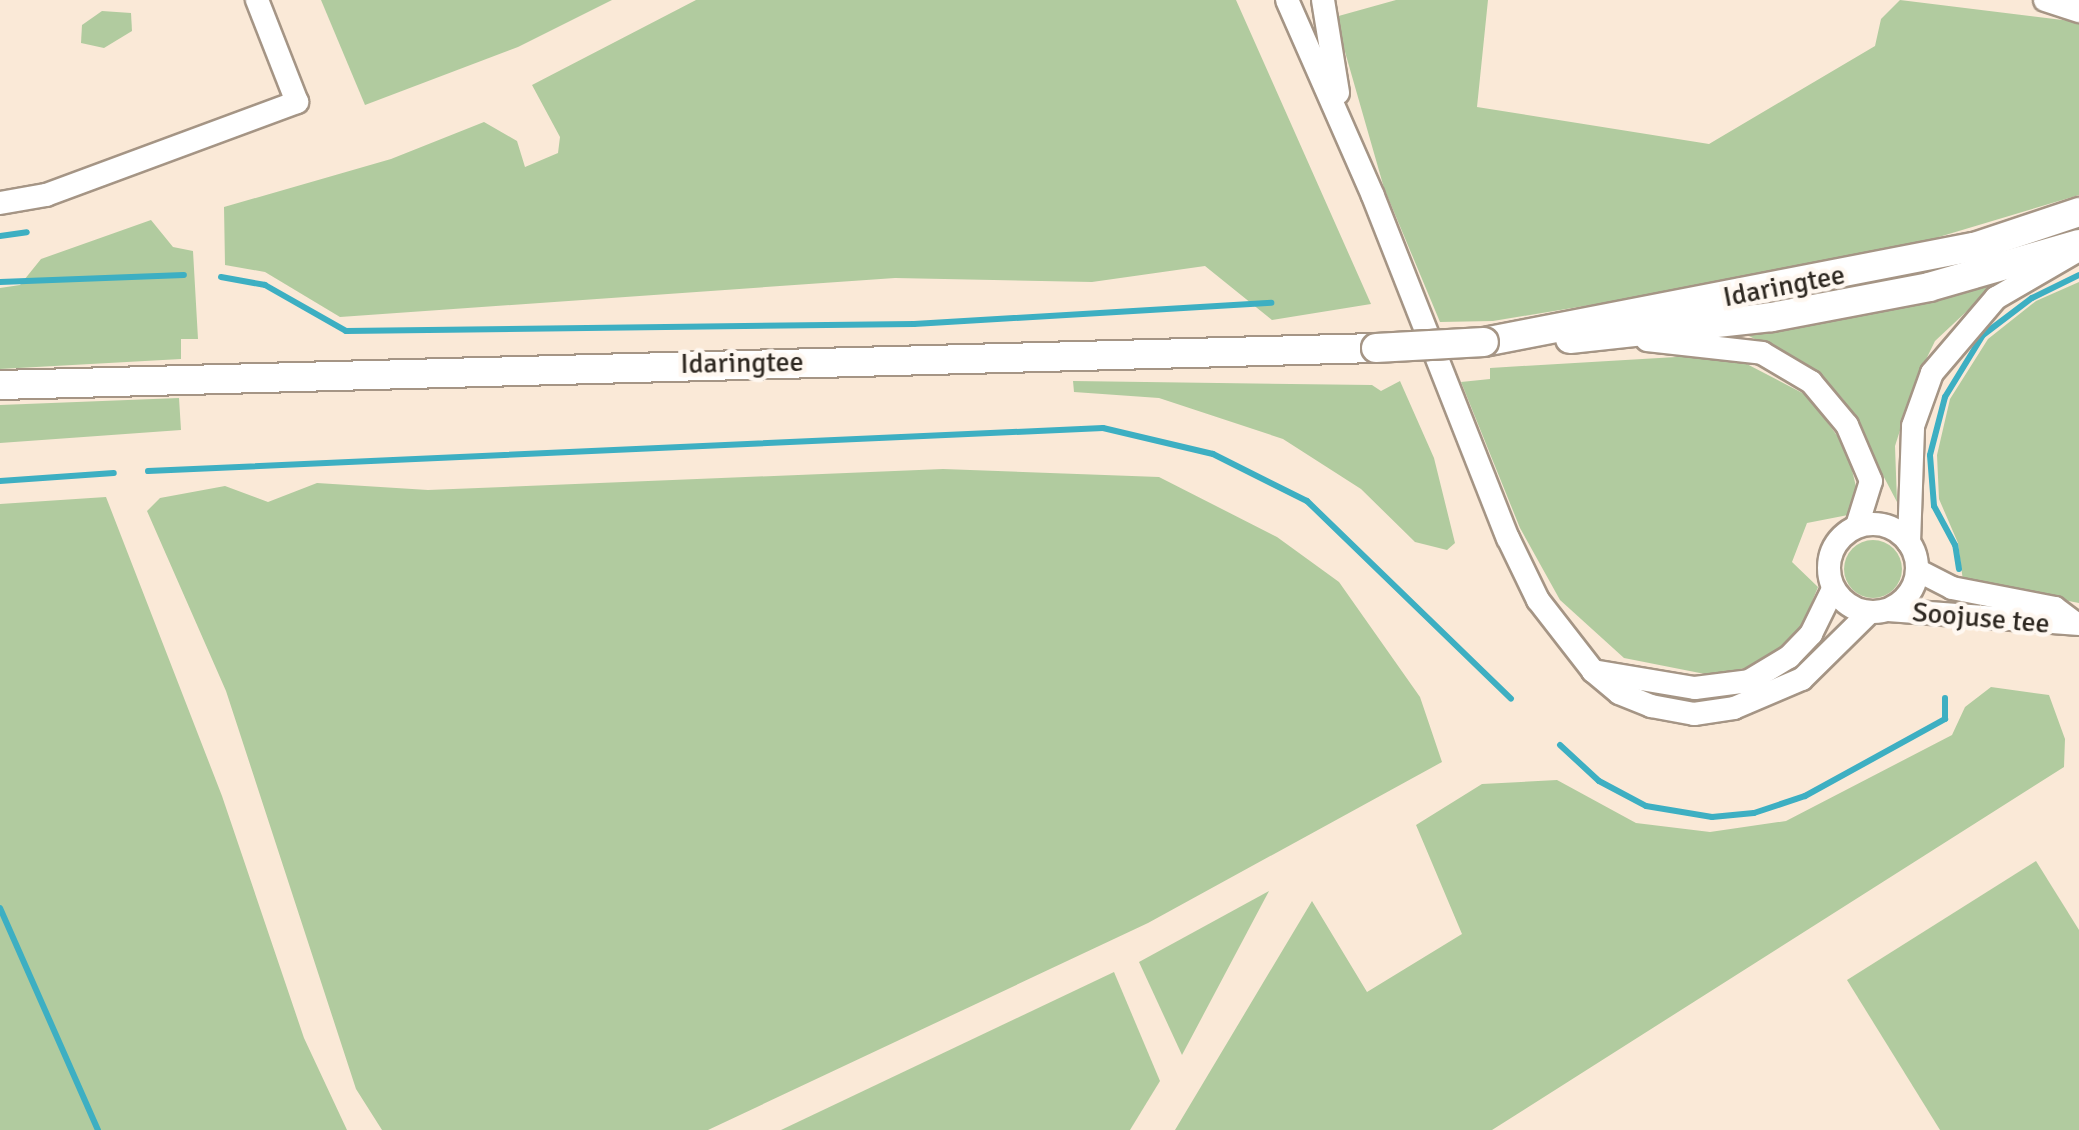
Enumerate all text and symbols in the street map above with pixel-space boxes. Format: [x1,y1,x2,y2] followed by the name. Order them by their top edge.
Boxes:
[1720,258,1848,314] street label: Idaringtee
[680,345,804,381] street label: Idaringtee
[1911,595,2051,641] street label: Soojuse tee

